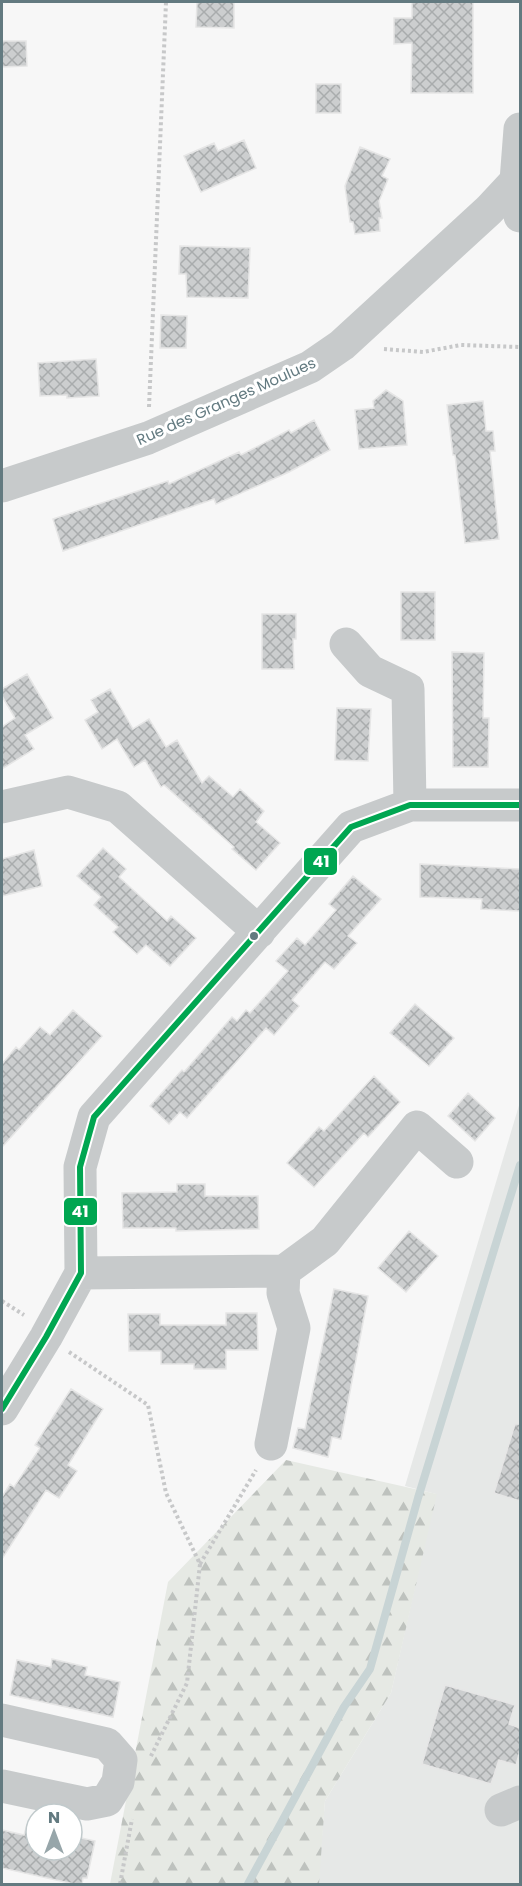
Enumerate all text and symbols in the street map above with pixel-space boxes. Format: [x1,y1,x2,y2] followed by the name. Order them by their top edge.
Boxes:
[133,352,319,450] street label: Rue des Granges Moulues
[303,847,338,876] line badge: 41
[313,850,329,873] text: 41
[248,930,260,942] unlabelled marker
[63,1197,98,1226] line badge: 41
[72,1200,88,1223] text: 41
[24,1802,84,1862] north arrow
[48,1806,60,1829] text: N

